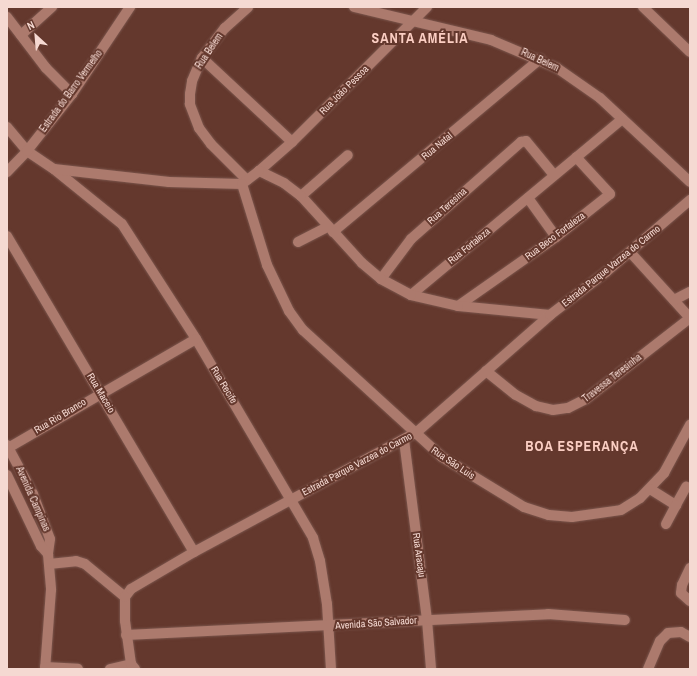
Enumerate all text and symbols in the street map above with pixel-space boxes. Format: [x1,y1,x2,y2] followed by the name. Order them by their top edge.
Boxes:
[16,16,56,56] north arrow
[25,17,37,33] text: N
[371,30,469,46] district label: SANTA AMÉLIA
[193,31,225,71] street label: Rua Belem
[519,46,561,74] street label: Rua Belem
[37,47,105,135] street label: Estrada do Barro Vermelho
[317,63,371,117] street label: Rua João Pessoa
[419,130,455,162] street label: Rua Natal
[425,185,469,227] street label: Rua Teresina
[523,210,587,262] street label: Rua Beco Fortaleza
[559,223,663,309] street label: Estrada Parque Varzea do Carmo
[445,225,493,267] street label: Rua Fortaleza
[580,351,644,405] street label: Travessa Teresinha
[208,364,240,406] street label: Rua Recife
[84,371,118,415] street label: Rua Maceio
[32,396,88,436] street label: Rua Rio Branco
[300,430,414,498] street label: Estrada Parque Varzea do Carmo
[525,438,639,454] district label: BOA ESPERANÇA
[429,444,477,482] street label: Rua São Luis
[13,465,53,533] street label: Avenida Campinas
[410,532,428,578] street label: Rua Aracaju
[335,614,417,632] street label: Avenida São Salvador

